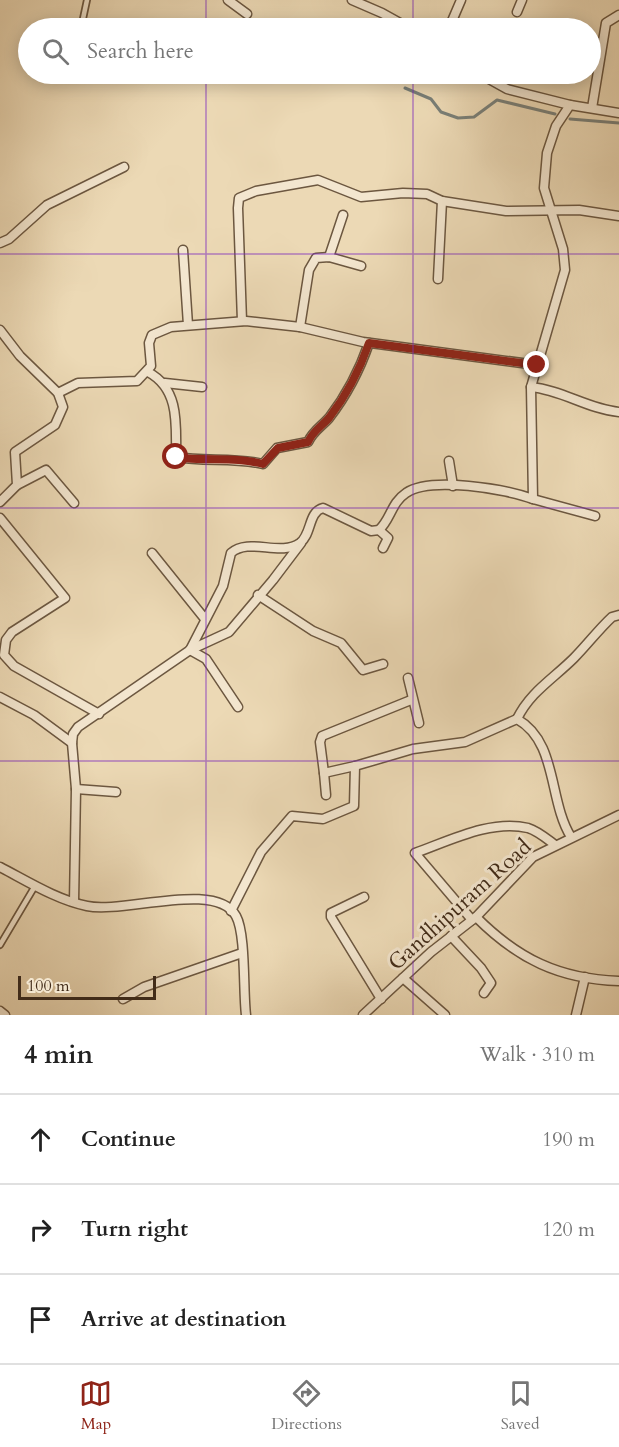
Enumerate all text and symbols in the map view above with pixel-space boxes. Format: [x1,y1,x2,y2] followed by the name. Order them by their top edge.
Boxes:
[18,18,601,84] search box
[39,35,72,68] icon: search
[87,36,194,66] text: Search here
[523,351,549,377] route end
[162,443,188,469] route start
[381,832,538,977] street label: Gandhipuram Road
[18,973,156,1000] scale bar
[27,975,69,997] text: 100 m
[24,1037,93,1072] text: 4 min
[480,1041,595,1068] text: Walk · 310 m
[24,1123,57,1156] icon: ahead
[81,1124,176,1154] text: Continue
[542,1126,595,1153] text: 190 m
[24,1213,57,1246] icon: right
[81,1214,188,1244] text: Turn right
[542,1216,595,1243] text: 120 m
[24,1303,57,1336] icon: arrive
[81,1304,286,1334] text: Arrive at destination
[79,1377,112,1435] tab: Map
[271,1377,342,1435] tab: Directions
[501,1377,540,1435] tab: Saved

